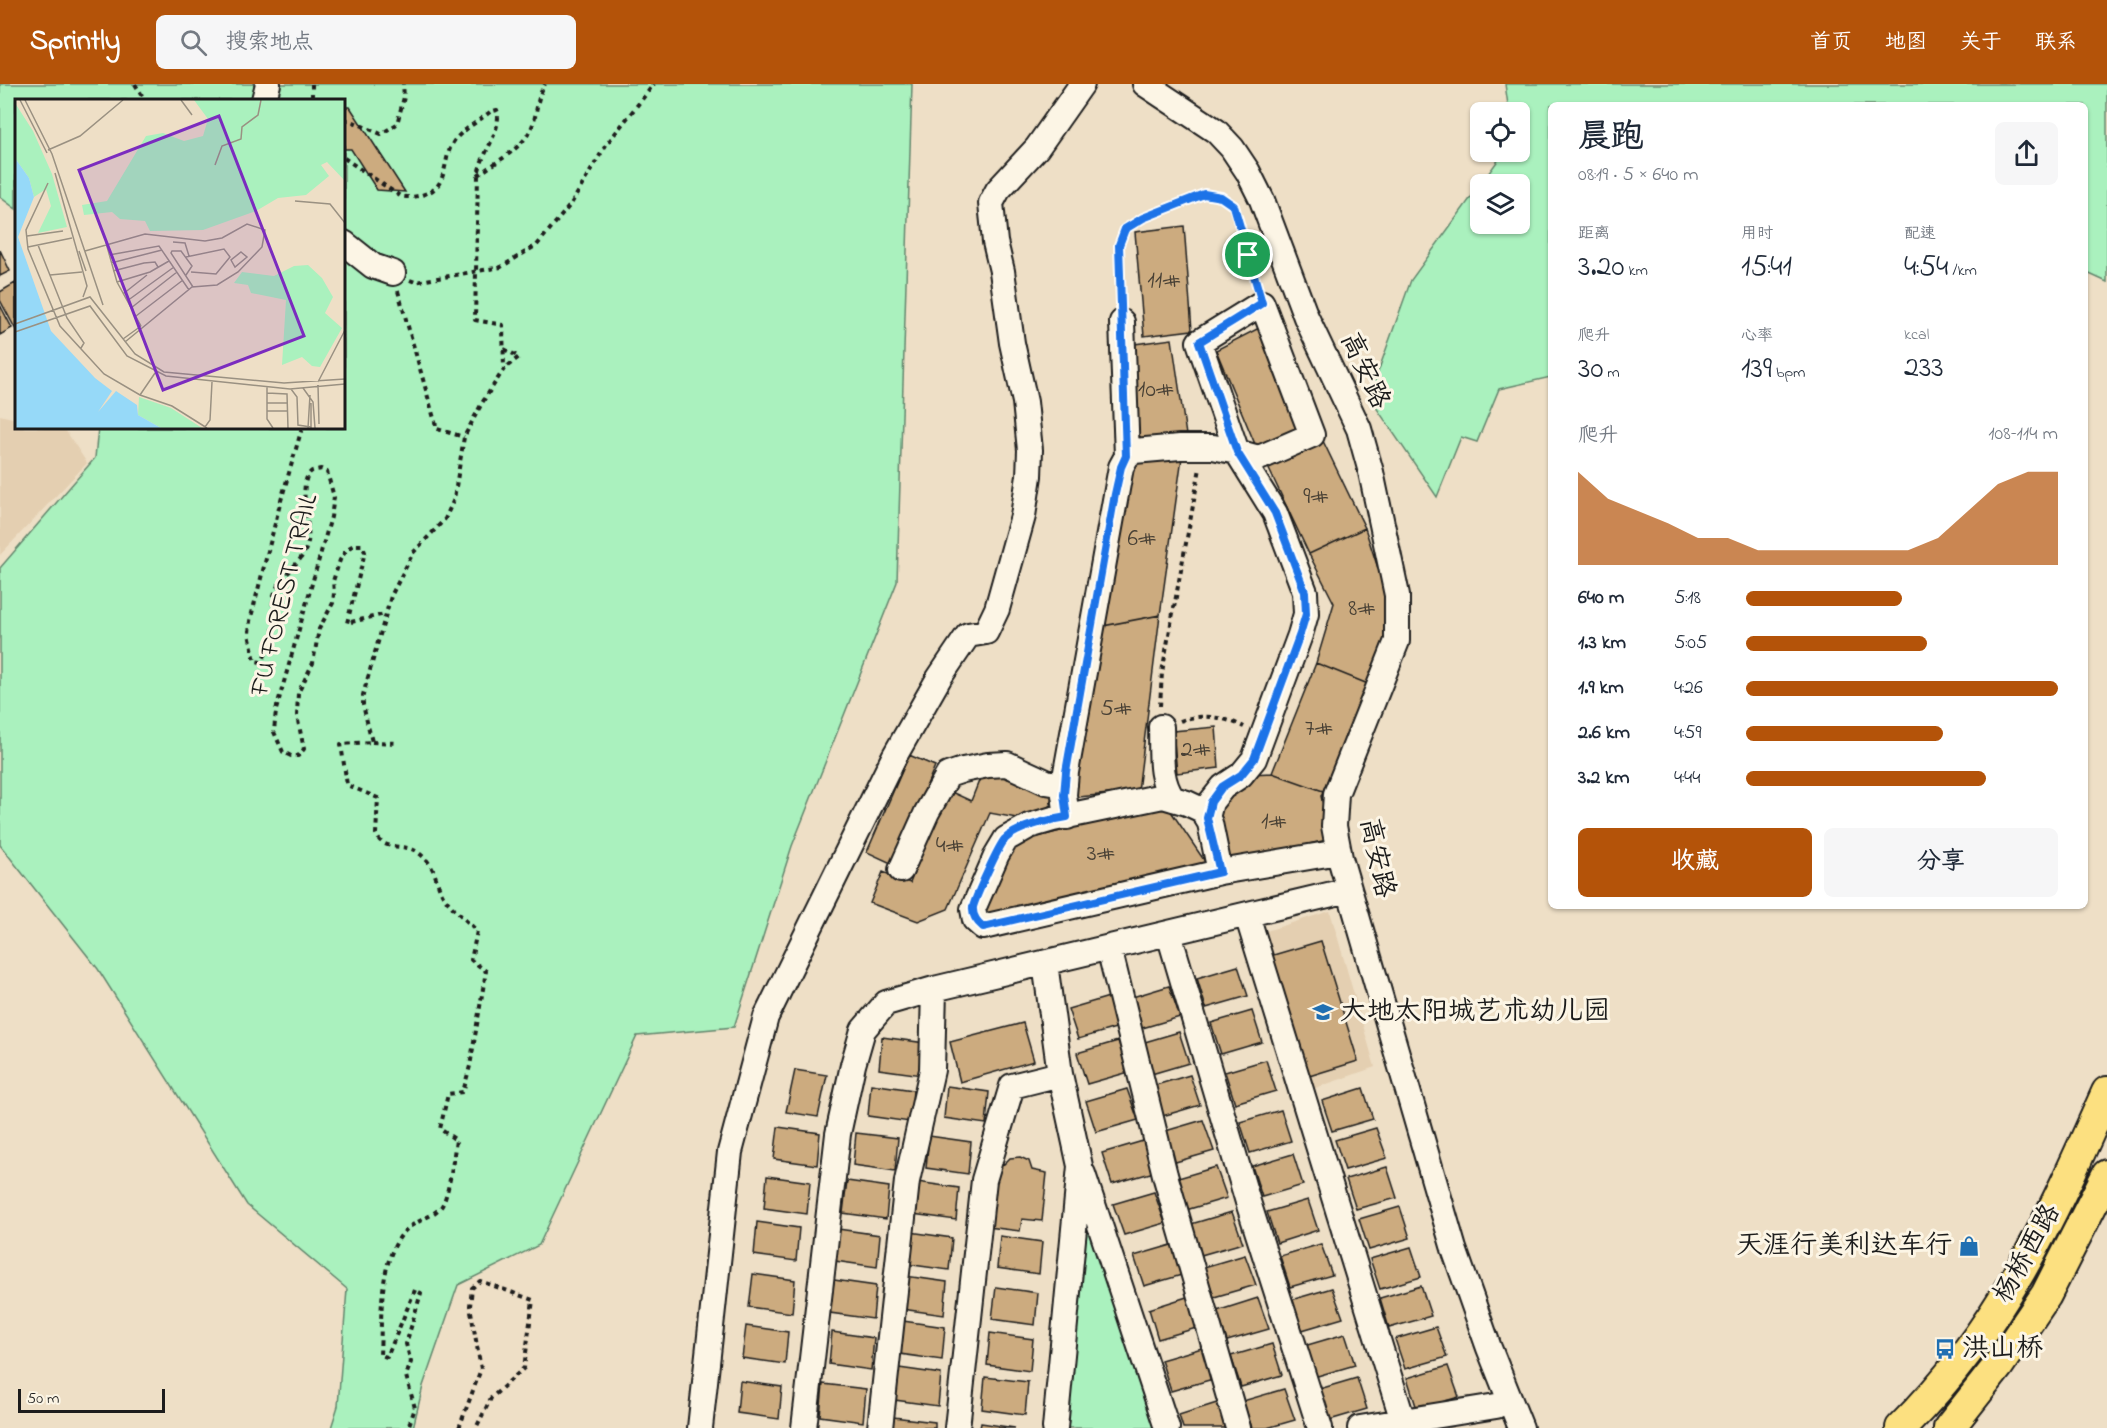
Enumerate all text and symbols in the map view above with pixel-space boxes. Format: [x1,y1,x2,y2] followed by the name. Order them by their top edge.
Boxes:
[156,15,576,69] search box
[30,22,120,63] text: Sprintly
[177,26,210,59] icon: search
[225,27,313,59] text: 搜索地点
[1810,28,1852,58] text: 首页
[1885,28,1927,58] text: 地图
[1960,28,2002,58] text: 关于
[2035,28,2077,58] text: 联系
[15,99,345,429] inset map
[1470,102,1530,234] map controls
[1470,102,1530,162] button: locate
[1578,114,1644,162] text: 晨跑
[1995,122,2058,185] button: share
[1578,161,1699,190] text: 08:19 · 5 × 640 m
[1470,174,1530,234] button: layers
[1578,222,1610,246] text: 距离
[1741,222,1773,246] text: 用时
[1904,222,1936,246] text: 配速
[1222,229,1273,280] pin
[1231,238,1264,271] icon: arrive
[1578,246,1624,290] text: 3.20
[1741,246,1792,290] text: 15:41
[1904,246,1948,290] text: 4:54
[1624,259,1648,283] text: km
[1948,259,1977,283] text: /km
[1147,264,1181,299] house number: 11#
[1904,323,1929,347] text: kcal
[1578,324,1610,348] text: 爬升
[1741,324,1773,348] text: 心率
[1329,326,1399,416] street label: 高安路
[1904,347,1944,391] text: 233
[1578,348,1603,392] text: 30
[1741,348,1772,392] text: 139
[1603,361,1620,385] text: m
[1772,361,1806,385] text: bpm
[1138,373,1174,408] house number: 10#
[1988,420,2058,449] text: 108–114 m
[1578,422,1618,451] text: 爬升
[1303,480,1329,515] house number: 9#
[241,490,329,701] street label: FU FOREST TRAIL
[1127,522,1157,557] house number: 6#
[1578,584,1624,613] text: 640 m
[1674,584,1701,613] text: 5:18
[1348,592,1376,627] house number: 8#
[1578,629,1626,658] text: 1.3 km
[1674,629,1707,658] text: 5:05
[1578,674,1624,703] text: 1.9 km
[1674,674,1703,703] text: 4:26
[1100,692,1132,727] house number: 5#
[1305,712,1333,747] house number: 7#
[1578,719,1630,748] text: 2.6 km
[1674,719,1701,748] text: 4:59
[1181,733,1211,768] house number: 2#
[1578,764,1630,793] text: 3.2 km
[1674,764,1700,793] text: 4:44
[1261,805,1287,840] house number: 1#
[1349,814,1403,902] street label: 高安路
[1578,828,1812,897] button: 收藏
[1824,828,2058,897] button: 分享
[936,829,964,864] house number: 4#
[1087,837,1115,872] house number: 3#
[1340,993,1610,1032] place label: 大地太阳城艺术幼儿园
[1311,1000,1335,1024] school or university icon: 大地太阳城艺术幼儿园
[1985,1197,2071,1311] street label: 杨桥西路
[1736,1227,1952,1266] place label: 天涯行美利达车行
[1957,1234,1981,1258] shop icon: 天涯行美利达车行
[1962,1330,2043,1369] place label: 洪山桥
[1933,1337,1957,1361] bus stop icon: 洪山桥
[18,1386,165,1414] scale bar
[27,1387,59,1411] text: 50 m

